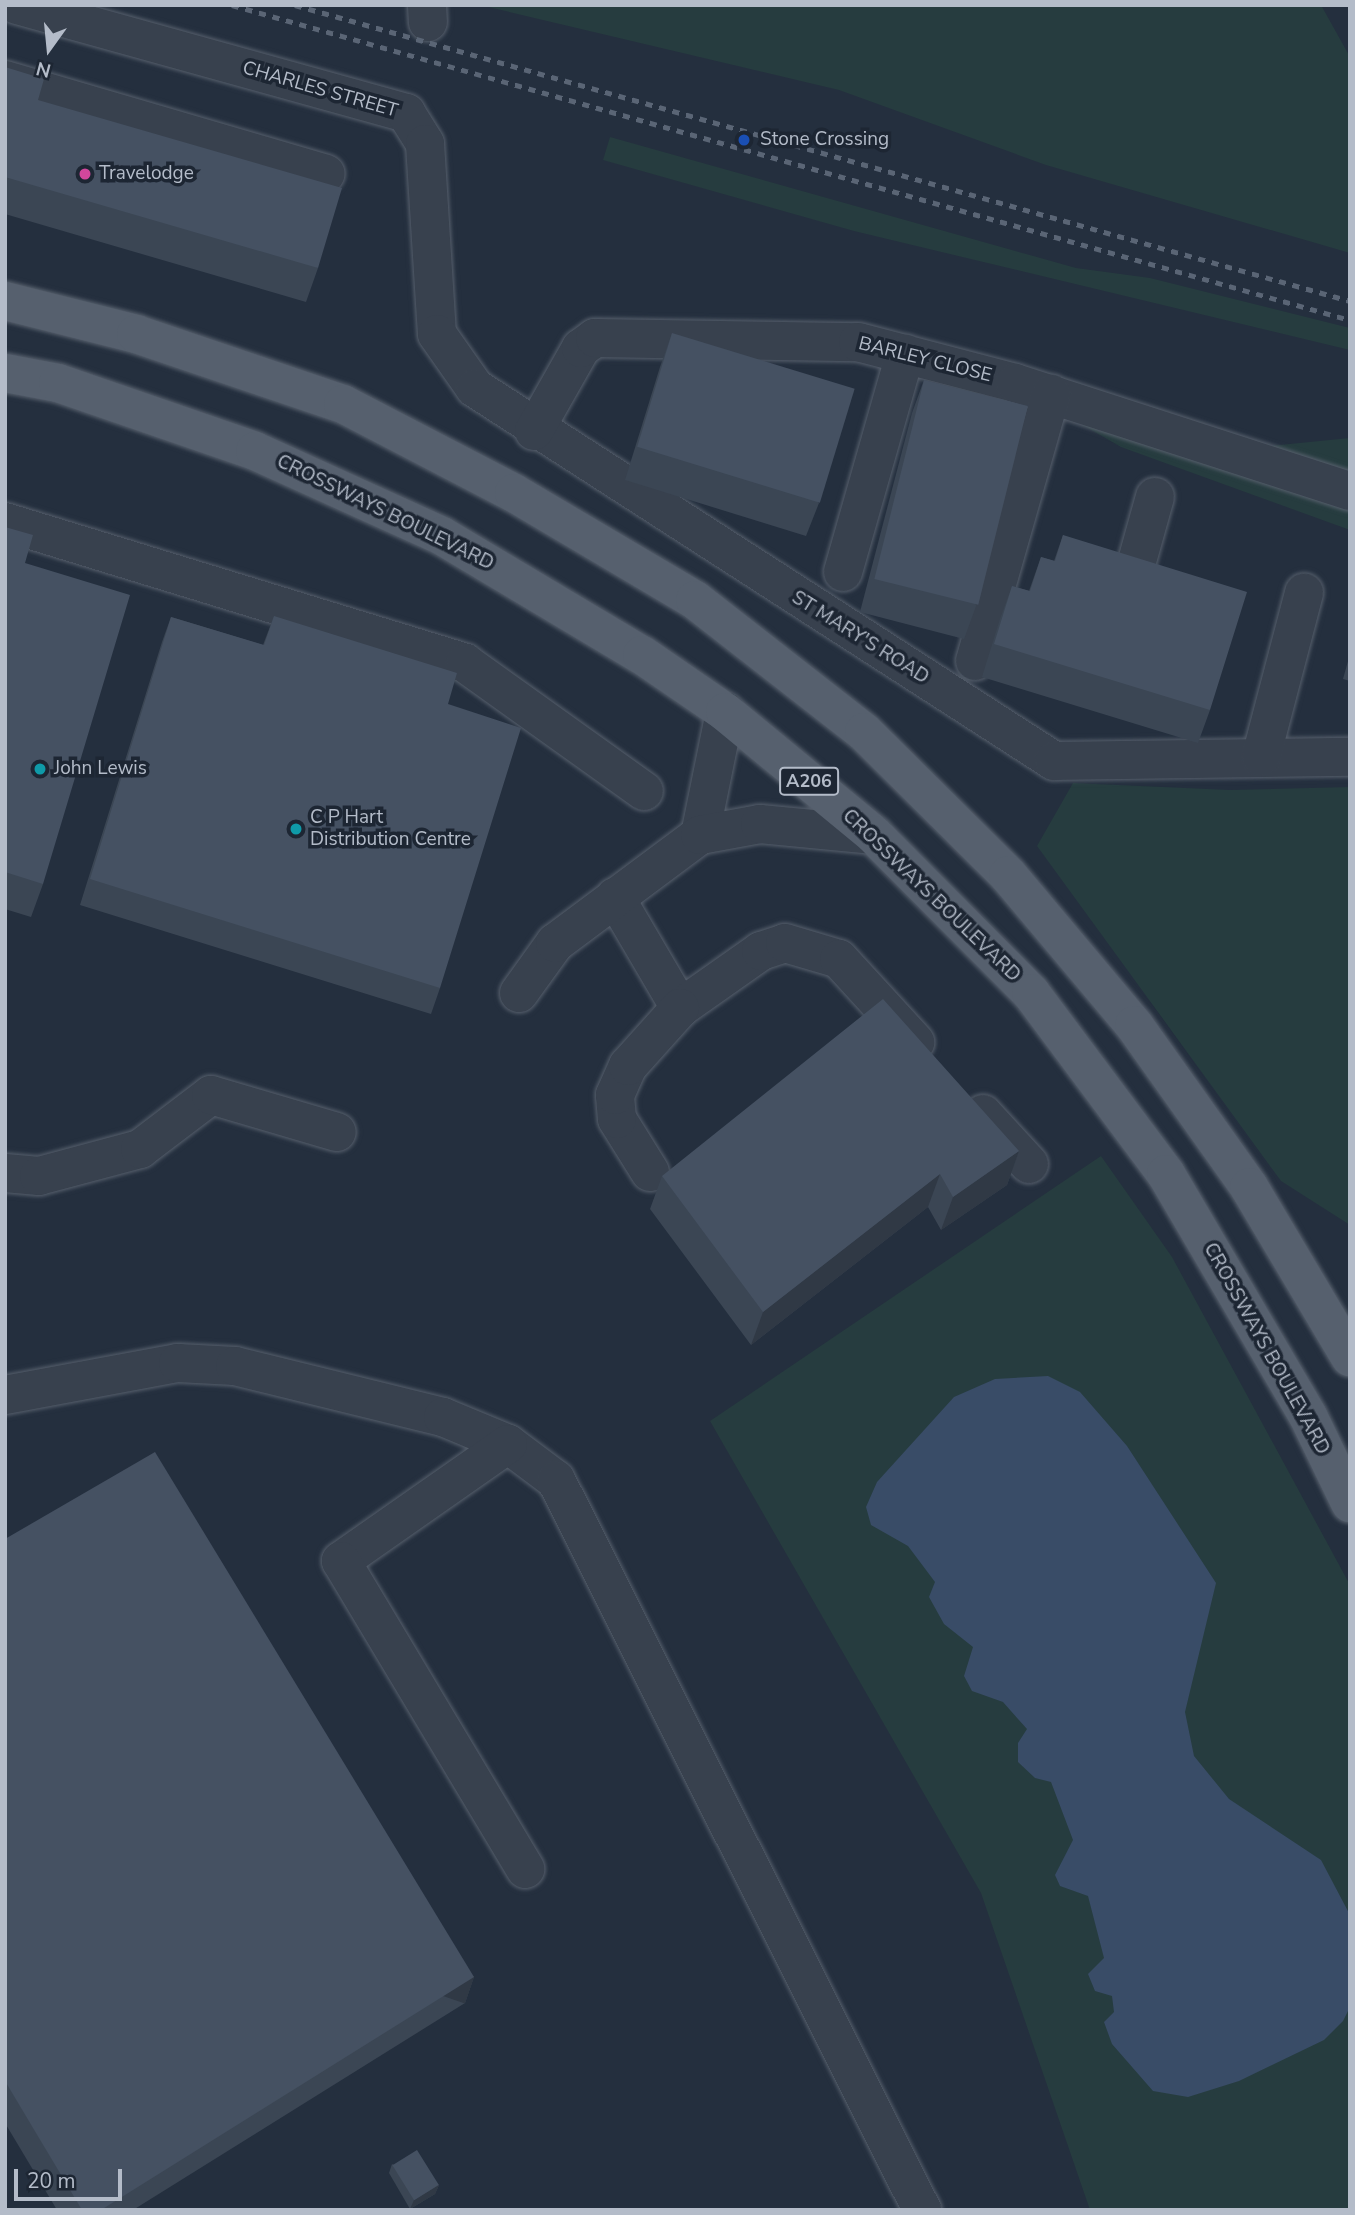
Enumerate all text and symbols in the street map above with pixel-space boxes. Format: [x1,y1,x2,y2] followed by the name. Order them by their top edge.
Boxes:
[14,14,84,84] north arrow
[33,55,54,84] text: N
[240,57,400,123] street label: CHARLES STREET
[760,129,889,151] place label: Stone Crossing
[734,130,754,150] marker: Stone Crossing
[99,163,194,185] place label: Travelodge
[77,166,93,182] marker: Travelodge
[856,332,994,388] street label: BARLEY CLOSE
[273,451,497,575] street label: CROSSWAYS BOULEVARD
[787,587,933,689] street label: ST MARY'S ROAD
[54,758,147,780] place label: John Lewis
[32,761,48,777] marker: John Lewis
[778,766,840,796] road number: A206
[837,805,1025,987] street label: CROSSWAYS BOULEVARD
[310,807,471,851] place label: C P Hart Distribution Centre
[288,821,304,837] marker: C P Hart Distribution Centre
[1198,1239,1334,1459] street label: CROSSWAYS BOULEVARD
[18,2156,126,2200] scale bar
[27,2167,76,2195] text: 20 m

